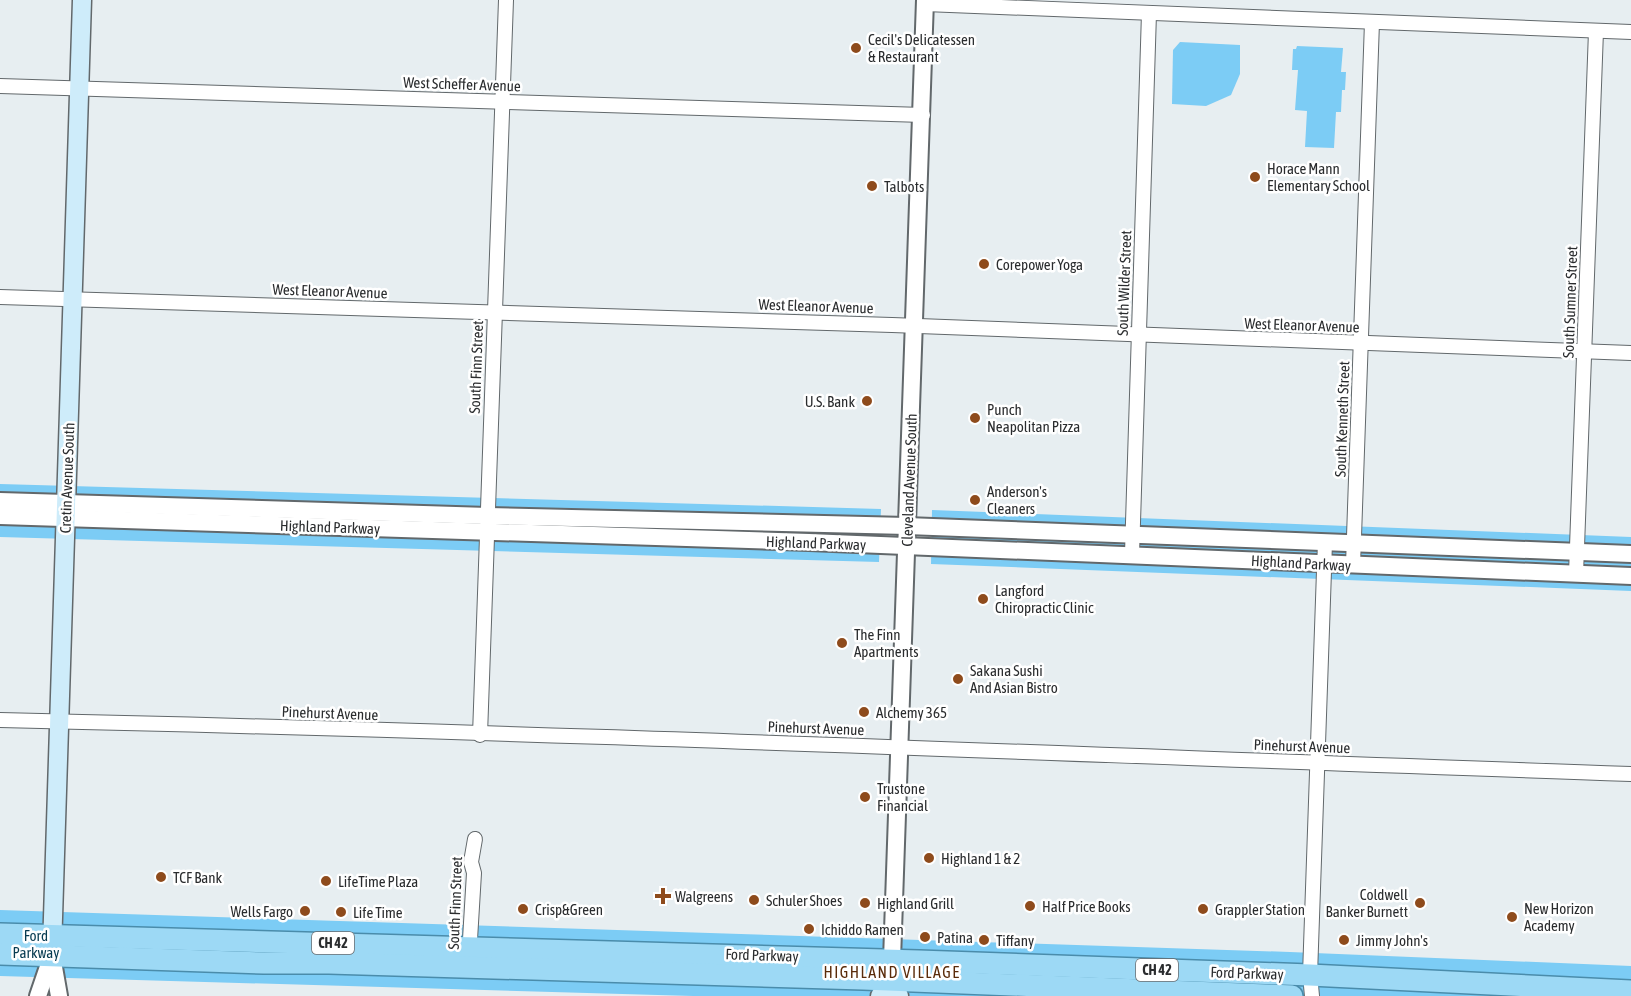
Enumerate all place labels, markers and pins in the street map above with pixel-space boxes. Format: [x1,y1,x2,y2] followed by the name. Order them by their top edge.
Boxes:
[868,31,975,65] place label: Cecil's Delicatessen & Restaurant
[849,41,863,55] marker: Cecil's Delicatessen & Restaurant
[1267,160,1370,194] place label: Horace Mann Elementary School
[1248,170,1262,184] marker: Horace Mann Elementary School
[884,178,924,195] place label: Talbots
[865,179,879,193] marker: Talbots
[996,256,1083,273] place label: Corepower Yoga
[977,257,991,271] marker: Corepower Yoga
[805,393,855,410] place label: U.S. Bank
[860,394,874,408] marker: U.S. Bank
[987,401,1080,435] place label: Punch Neapolitan Pizza
[968,411,982,425] marker: Punch Neapolitan Pizza
[987,483,1047,517] place label: Anderson's Cleaners
[968,493,982,507] marker: Anderson's Cleaners
[995,582,1094,616] place label: Langford Chiropractic Clinic
[976,592,990,606] marker: Langford Chiropractic Clinic
[854,626,919,660] place label: The Finn Apartments
[835,636,849,650] marker: The Finn Apartments
[970,662,1058,696] place label: Sakana Sushi And Asian Bistro
[951,672,965,686] marker: Sakana Sushi And Asian Bistro
[876,704,947,721] place label: Alchemy 365
[857,705,871,719] marker: Alchemy 365
[877,780,928,814] place label: Trustone Financial
[858,790,872,804] marker: Trustone Financial
[941,850,1020,867] place label: Highland 1 & 2
[922,851,936,865] marker: Highland 1 & 2
[173,869,222,886] place label: TCF Bank
[154,870,168,884] marker: TCF Bank
[338,873,418,890] place label: LifeTime Plaza
[319,874,333,888] marker: LifeTime Plaza
[1326,886,1408,920] place label: Coldwell Banker Burnett
[675,888,733,905] place label: Walgreens
[656,889,670,903] marker: Walgreens
[766,892,842,909] place label: Schuler Shoes
[747,893,761,907] marker: Schuler Shoes
[877,895,954,912] place label: Highland Grill
[858,896,872,910] marker: Highland Grill
[1413,896,1427,910] marker: Coldwell Banker Burnett
[1042,898,1131,915] place label: Half Price Books
[1023,899,1037,913] marker: Half Price Books
[1524,900,1594,934] place label: New Horizon Academy
[535,901,603,918] place label: Crisp&Green
[1215,901,1305,918] place label: Grappler Station
[516,902,530,916] marker: Crisp&Green
[1196,902,1210,916] marker: Grappler Station
[231,903,293,920] place label: Wells Fargo
[298,904,312,918] marker: Wells Fargo
[353,904,403,921] place label: Life Time
[334,905,348,919] marker: Life Time
[1505,910,1519,924] marker: New Horizon Academy
[821,921,904,938] place label: Ichiddo Ramen
[802,922,816,936] marker: Ichiddo Ramen
[937,929,973,946] place label: Patina
[918,930,932,944] marker: Patina
[996,932,1034,949] place label: Tiffany
[1356,932,1428,949] place label: Jimmy John's
[977,933,991,947] marker: Tiffany
[1337,933,1351,947] marker: Jimmy John's

